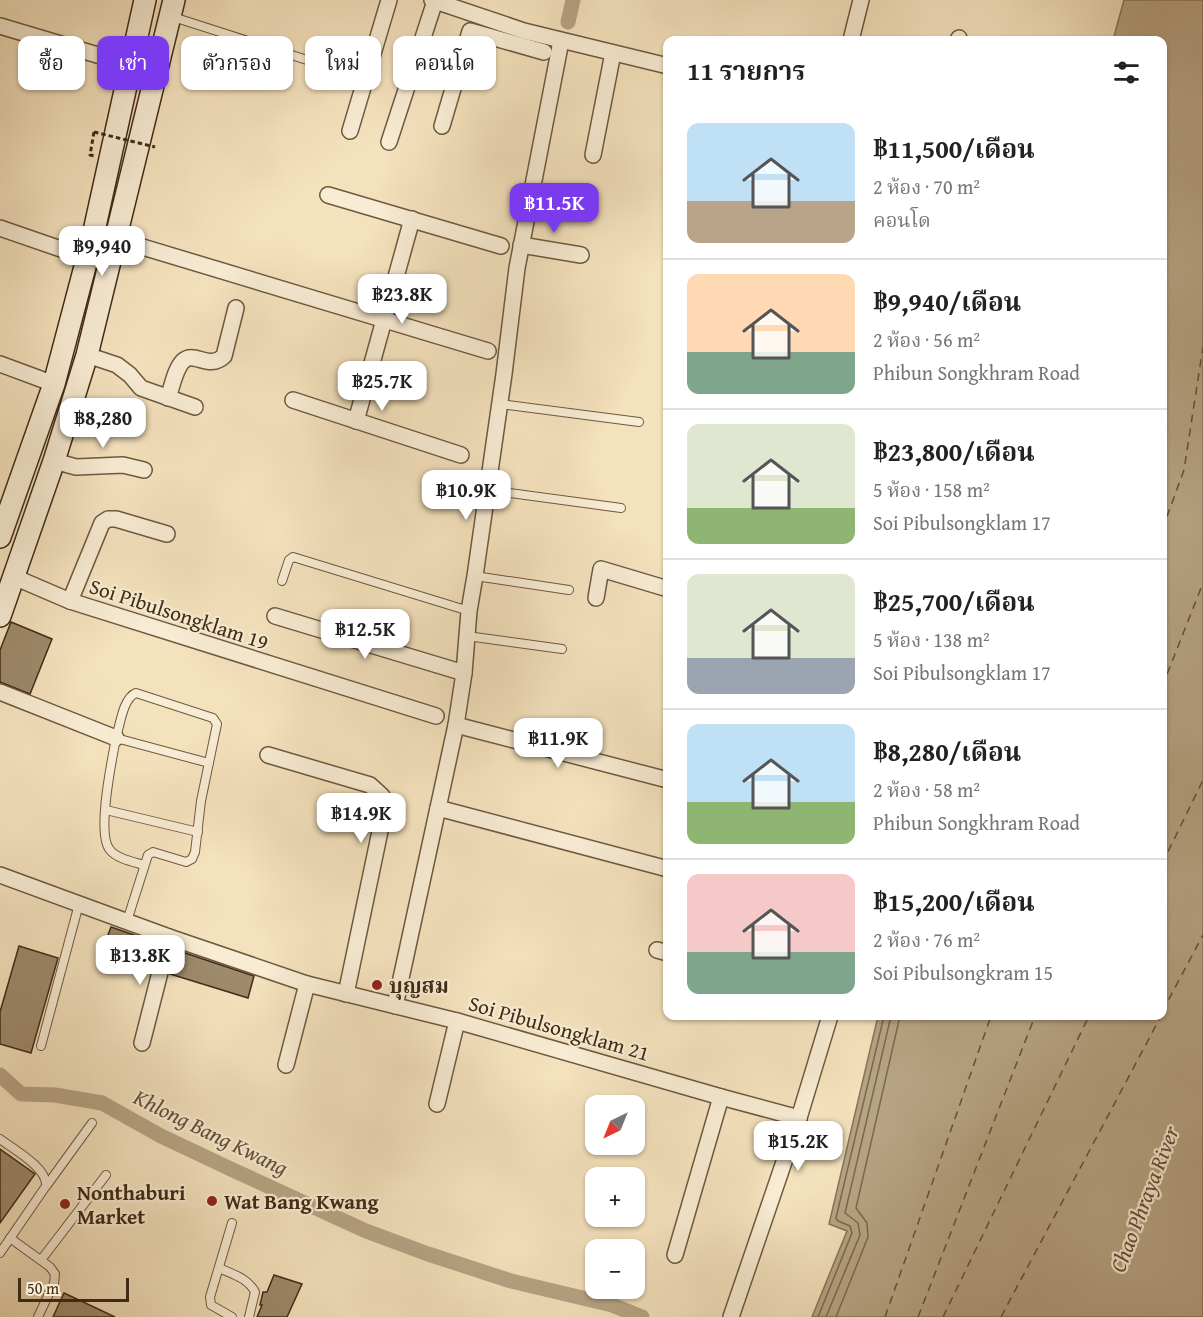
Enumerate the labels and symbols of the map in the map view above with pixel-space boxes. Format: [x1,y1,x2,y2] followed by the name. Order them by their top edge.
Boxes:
[505,183,603,234] pin: ฿11.5K
[53,226,151,277] pin: ฿9,940
[353,274,451,325] pin: ฿23.8K
[333,361,431,412] pin: ฿25.7K
[54,398,152,449] pin: ฿8,280
[417,470,515,521] pin: ฿10.9K
[85,570,273,658] street label: Soi Pibulsongklam 19
[316,609,414,660] pin: ฿12.5K
[509,718,607,769] pin: ฿11.9K
[312,793,410,844] pin: ฿14.9K
[91,935,189,986] pin: ฿13.8K
[389,970,449,1001] place label: บุญสม
[370,978,384,992] marker: บุญสม
[465,987,653,1069] street label: Soi Pibulsongklam 21
[128,1080,294,1183] water label: Khlong Bang Kwang
[585,1095,645,1155] north arrow
[749,1121,847,1172] pin: ฿15.2K
[1101,1121,1187,1277] water label: Chao Phraya River
[77,1177,186,1232] place label: Nonthaburi Market
[224,1186,379,1217] place label: Wat Bang Kwang
[205,1194,219,1208] marker: Wat Bang Kwang
[58,1197,72,1211] marker: Nonthaburi Market
[18,1275,129,1302] scale bar

